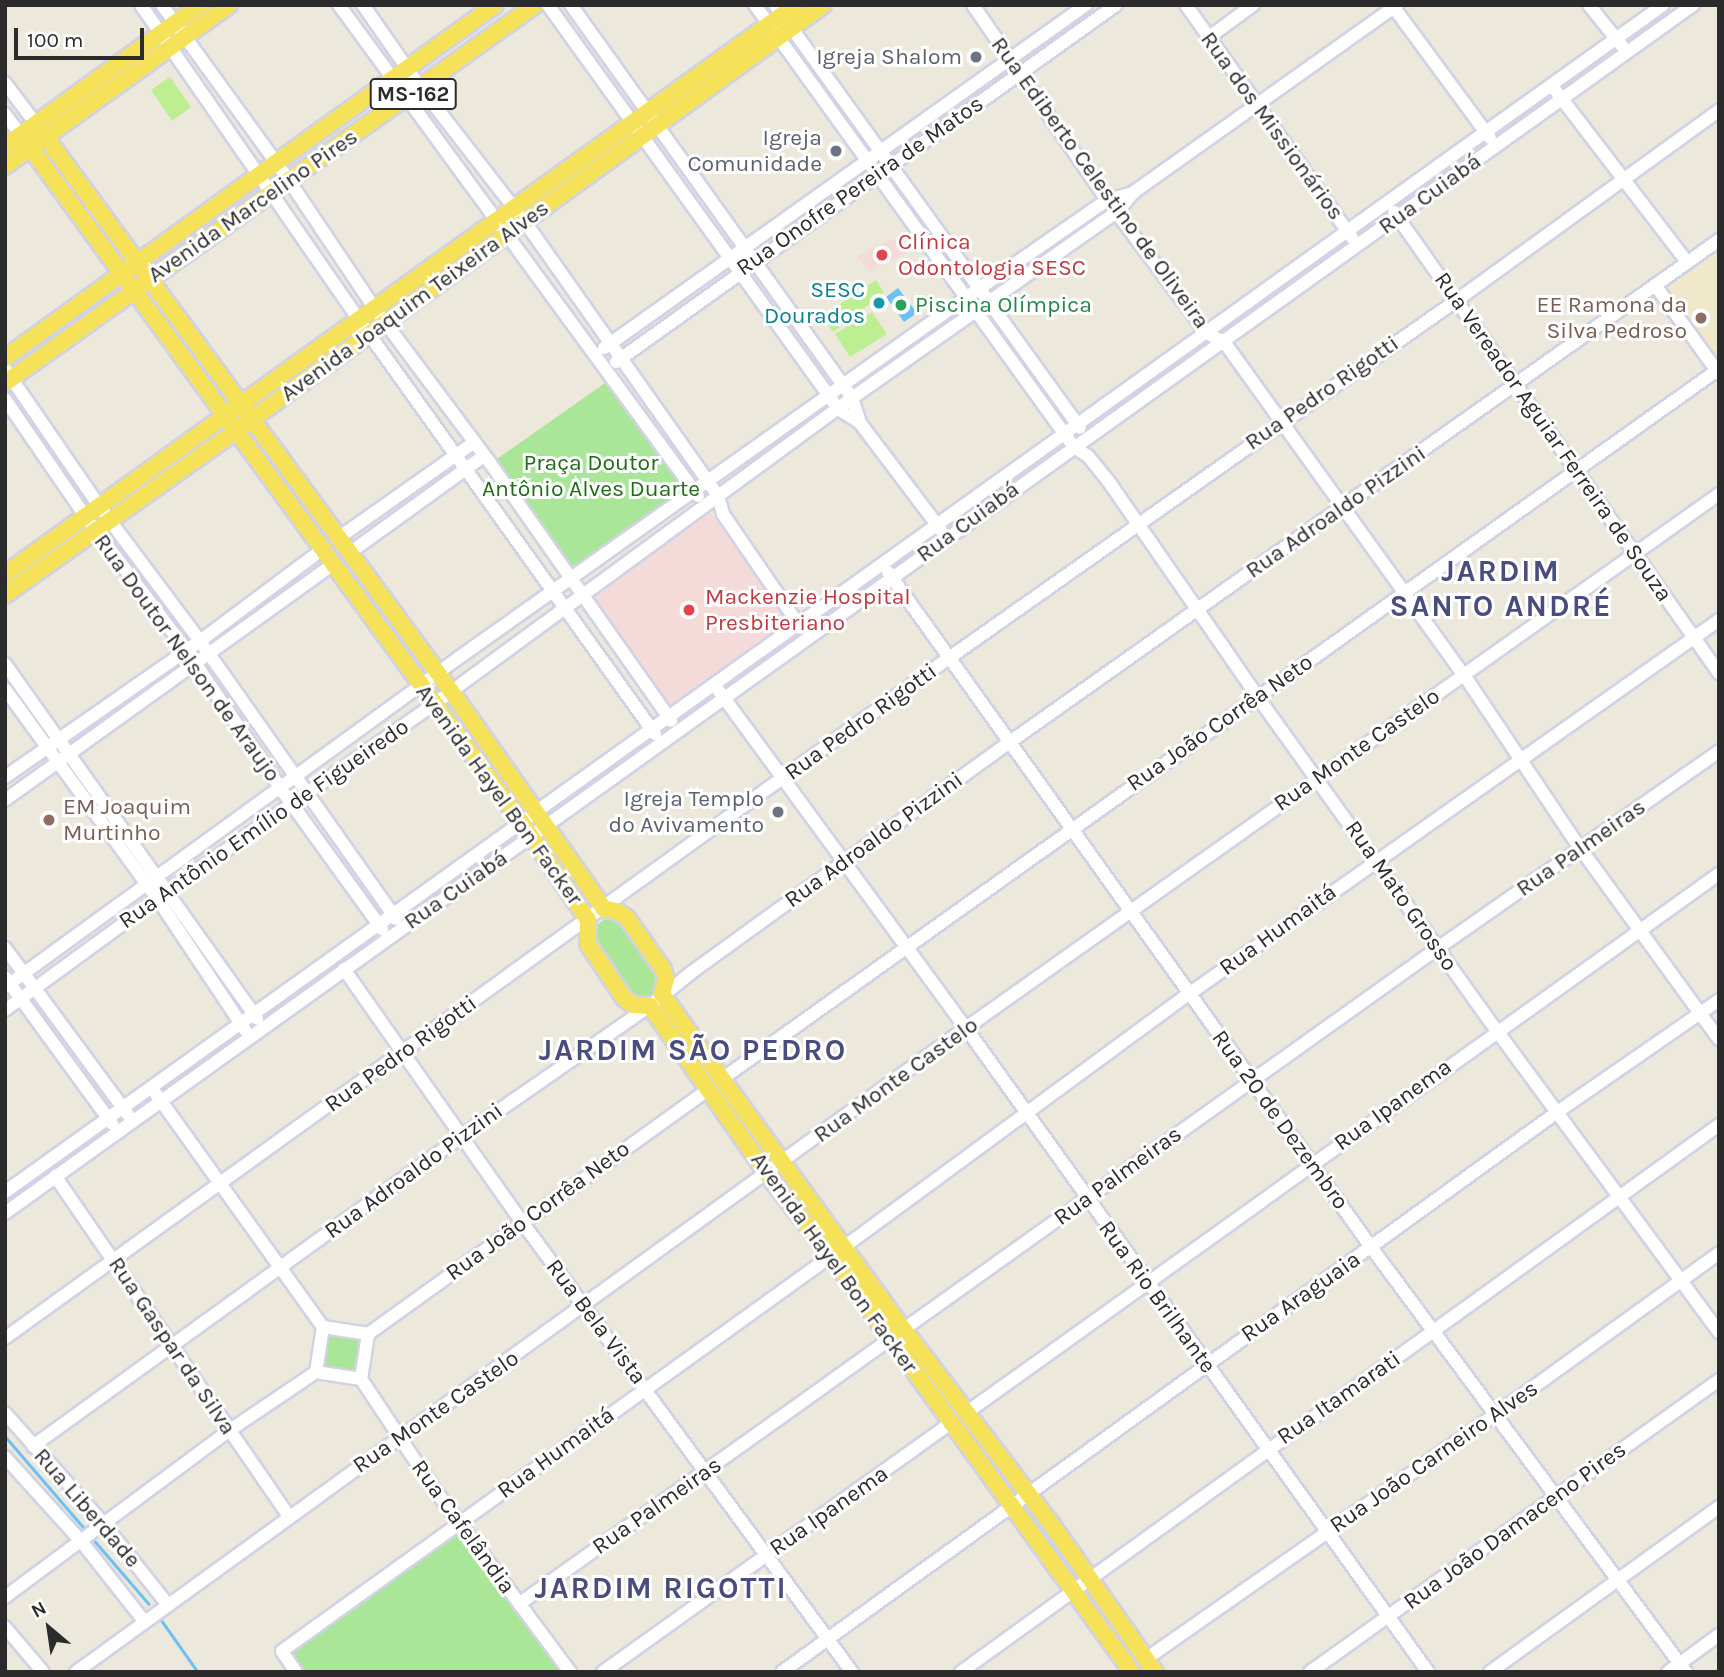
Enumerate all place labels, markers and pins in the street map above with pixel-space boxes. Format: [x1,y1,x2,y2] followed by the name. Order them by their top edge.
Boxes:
[816,43,962,71] place label: Igreja Shalom
[968,49,984,65] marker: Igreja Shalom
[687,124,822,178] place label: Igreja Comunidade
[828,143,844,159] marker: Igreja Comunidade
[898,228,1086,282] place label: Clínica Odontologia SESC
[872,245,892,265] marker: Clínica Odontologia SESC
[764,276,865,330] place label: SESC Dourados
[915,291,1092,319] place label: Piscina Olímpica
[1537,291,1687,345] place label: EE Ramona da Silva Pedroso
[871,295,887,311] marker: SESC Dourados
[893,297,909,313] marker: Piscina Olímpica
[1693,310,1709,326] marker: EE Ramona da Silva Pedroso
[705,583,911,637] place label: Mackenzie Hospital Presbiteriano
[679,600,699,620] marker: Mackenzie Hospital Presbiteriano
[609,785,764,839] place label: Igreja Templo do Avivamento
[63,793,191,847] place label: EM Joaquim Murtinho
[770,804,786,820] marker: Igreja Templo do Avivamento
[41,812,57,828] marker: EM Joaquim Murtinho

